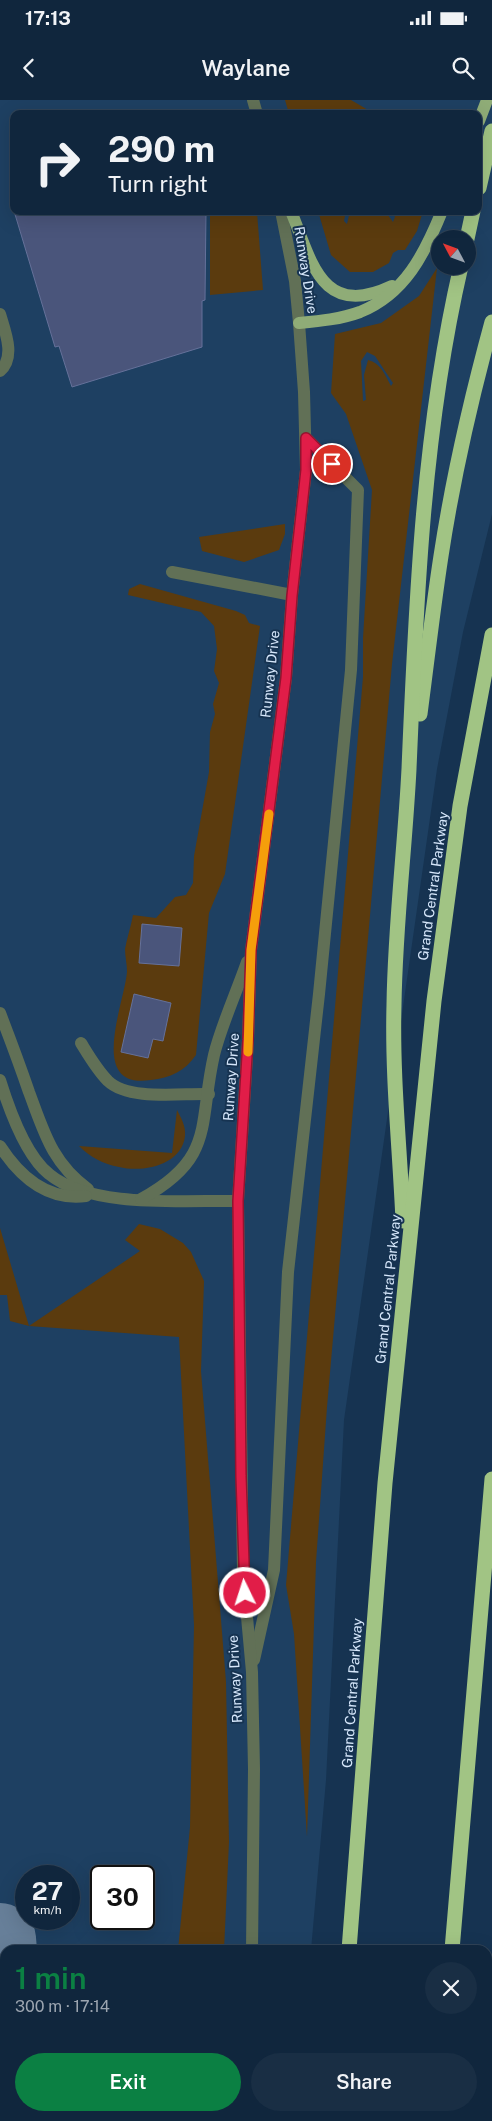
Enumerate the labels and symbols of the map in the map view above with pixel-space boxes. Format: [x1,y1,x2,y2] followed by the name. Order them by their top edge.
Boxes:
[291,225,321,315] street label: Runway Drive
[431,230,476,275] north arrow
[311,443,353,485] pin
[257,629,283,719] street label: Runway Drive
[415,810,451,961] street label: Grand Central Parkway
[220,1032,242,1121] street label: Runway Drive
[372,1213,404,1365] street label: Grand Central Parkway
[218,1566,270,1618] position arrow
[339,1617,365,1768] street label: Grand Central Parkway
[225,1635,245,1723] street label: Runway Drive
[90,1865,155,1930] speed limit sign: 30

